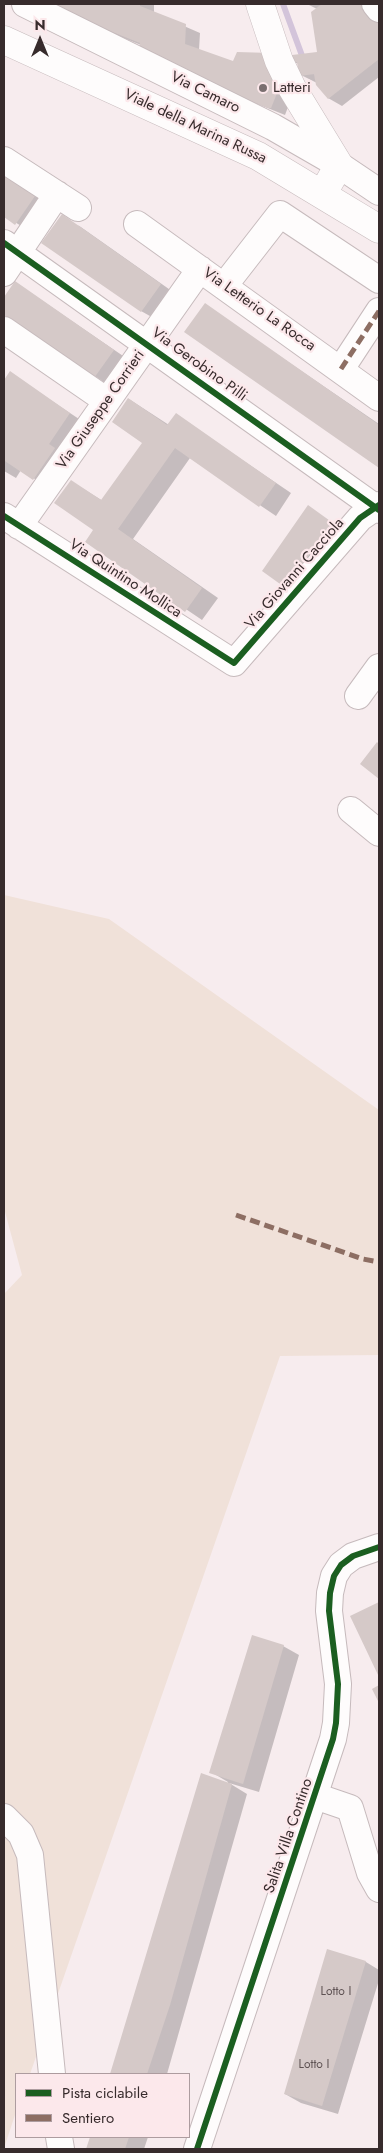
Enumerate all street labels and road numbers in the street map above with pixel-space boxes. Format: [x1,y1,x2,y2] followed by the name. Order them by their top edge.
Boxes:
[167,68,243,118] street label: Via Camaro
[121,86,269,168] street label: Viale della Marina Russa
[199,264,319,356] street label: Via Letterio La Rocca
[148,324,250,406] street label: Via Gerobino Pilli
[53,347,149,473] street label: Via Giuseppe Corrieri
[242,515,348,633] street label: Via Giovanni Cacciola
[65,536,185,622] street label: Via Quintino Mollica
[261,1776,317,1896] street label: Salita Villa Contino

